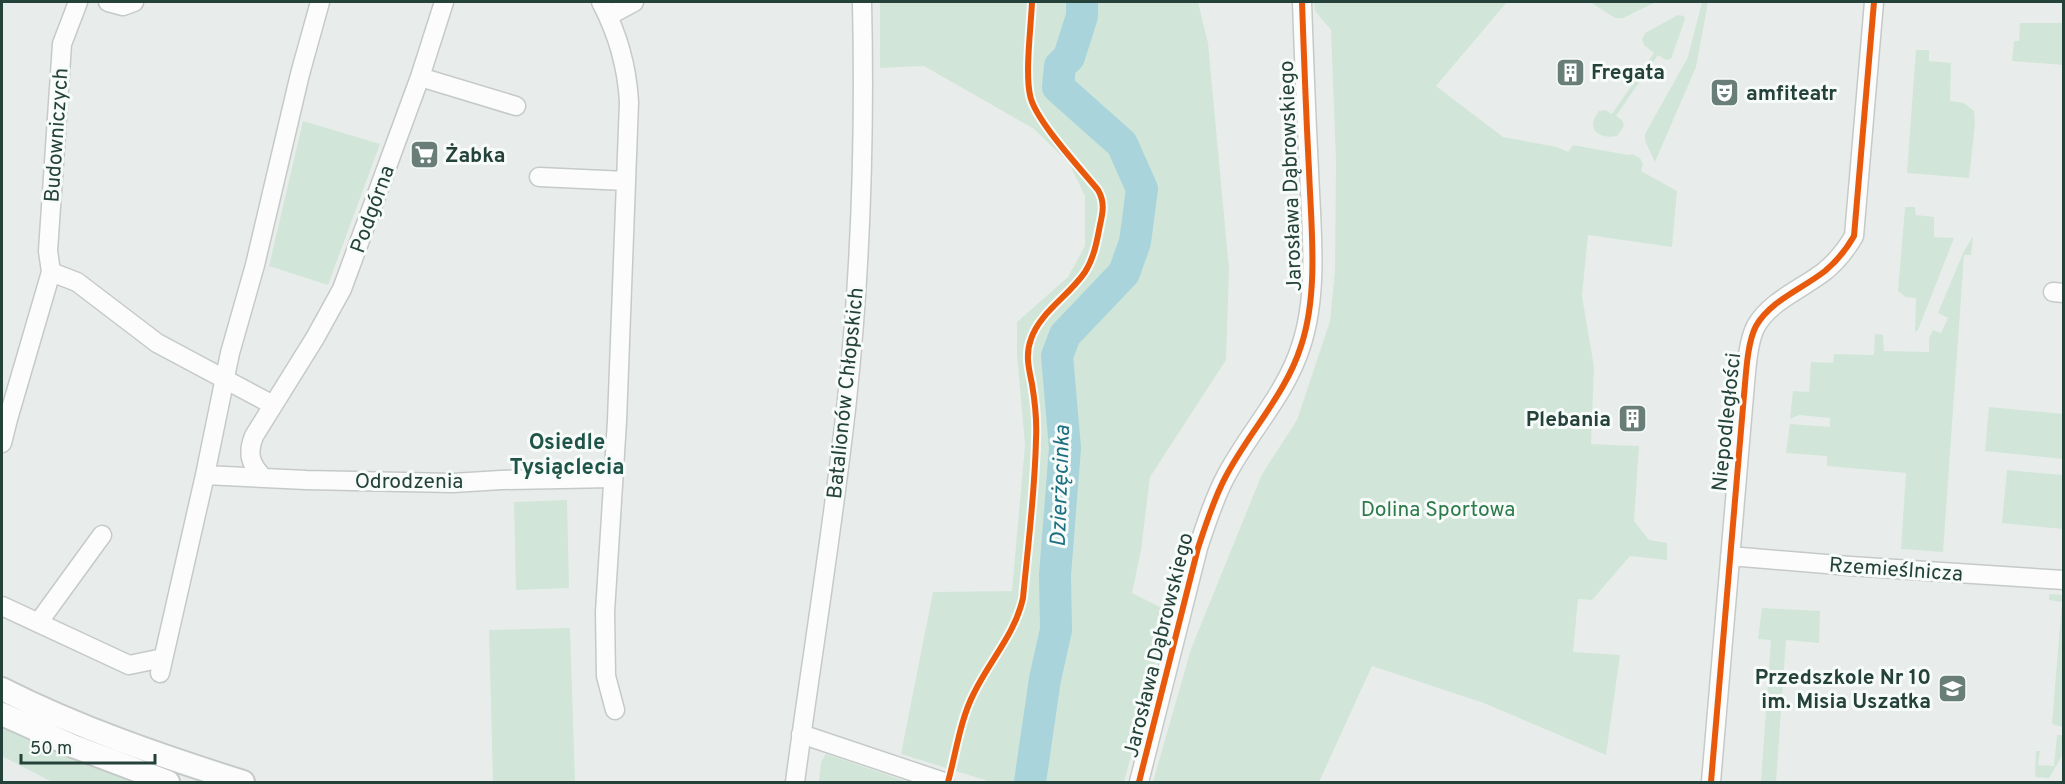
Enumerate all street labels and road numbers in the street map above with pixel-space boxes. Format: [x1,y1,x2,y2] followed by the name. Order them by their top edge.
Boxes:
[1274,60,1309,292] street label: Jarosława Dąbrowskiego
[39,67,76,203] street label: Budowniczych
[345,162,402,257] street label: Podgórna
[822,286,871,500] street label: Batalionów Chłopskich
[1707,351,1748,493] street label: Niepodległości
[355,469,463,496] street label: Odrodzenia
[1118,530,1201,761] street label: Jarosława Dąbrowskiego
[1828,552,1964,589] street label: Rzemieślnicza

